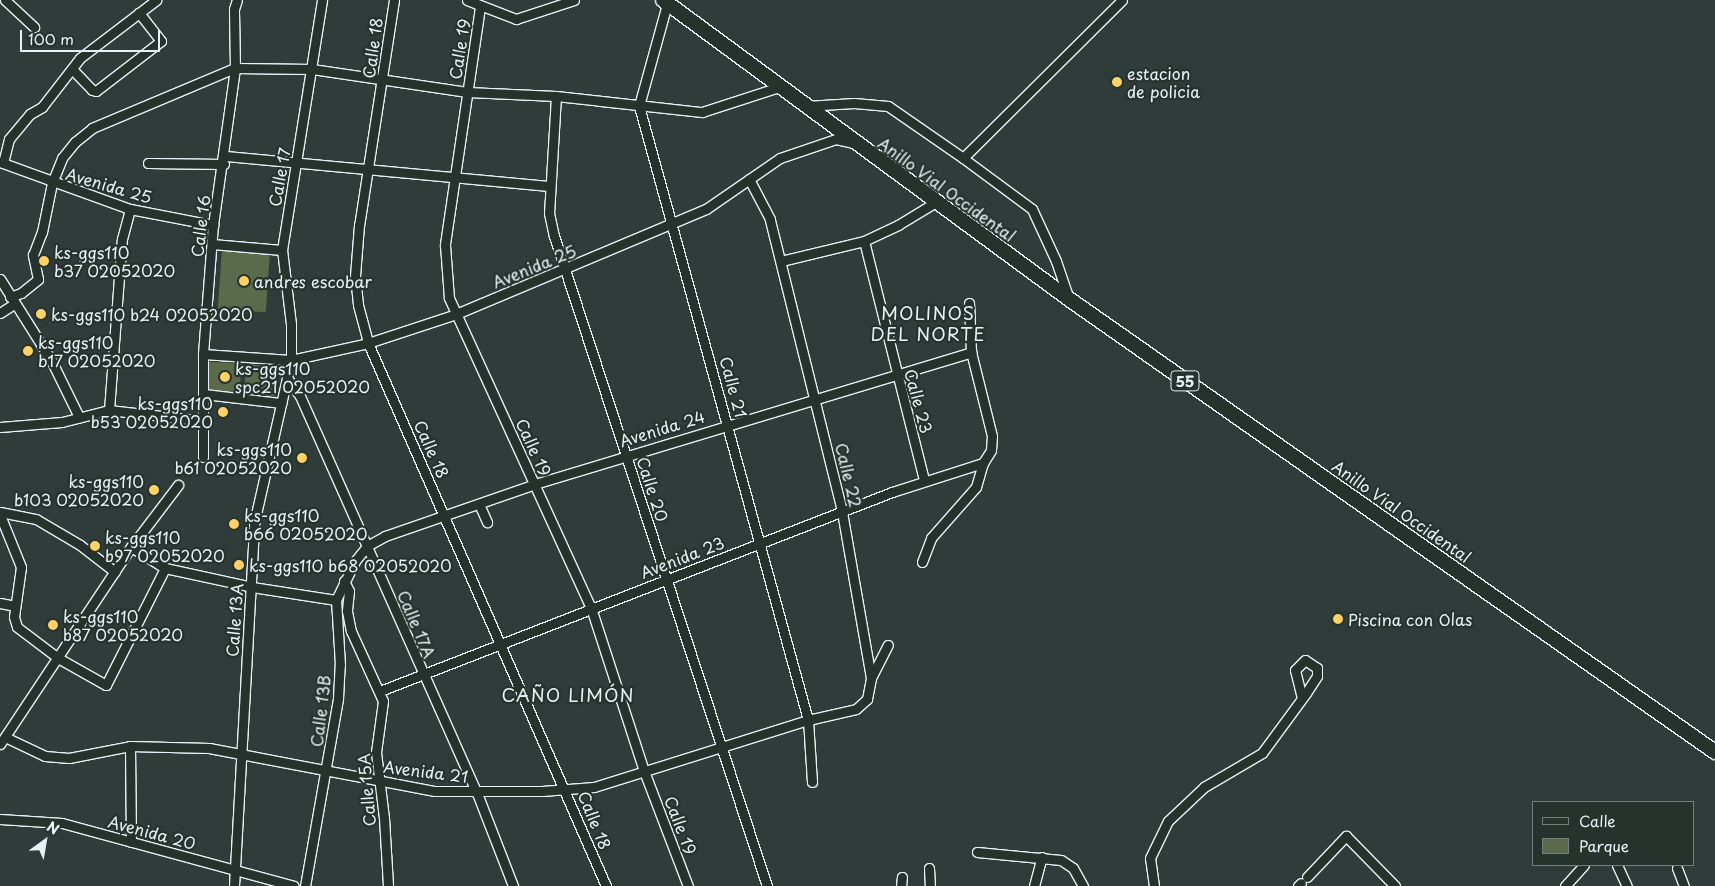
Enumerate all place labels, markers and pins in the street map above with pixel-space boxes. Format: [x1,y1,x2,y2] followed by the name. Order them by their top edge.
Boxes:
[1127,63,1200,101] place label: estacion de policia
[1111,76,1123,88] marker: estacion de policia
[54,242,174,280] place label: ks-ggs110 b37 02052020
[38,255,50,267] marker: ks-ggs110 b37 02052020
[254,271,372,291] place label: andres escobar
[238,275,250,287] marker: andres escobar
[51,304,254,324] place label: ks-ggs110 b24 02052020
[35,308,47,320] marker: ks-ggs110 b24 02052020
[38,332,155,370] place label: ks-ggs110 b17 02052020
[22,345,34,357] marker: ks-ggs110 b17 02052020
[235,358,370,396] place label: ks-ggs110 spc21 02052020
[219,371,231,383] marker: ks-ggs110 spc21 02052020
[91,393,213,431] place label: ks-ggs110 b53 02052020
[217,406,229,418] marker: ks-ggs110 b53 02052020
[172,439,292,477] place label: ks-ggs110 b61 02052020
[296,452,308,464] marker: ks-ggs110 b61 02052020
[13,471,144,509] place label: ks-ggs110 b103 02052020
[148,484,160,496] marker: ks-ggs110 b103 02052020
[244,505,368,543] place label: ks-ggs110 b66 02052020
[228,518,240,530] marker: ks-ggs110 b66 02052020
[105,527,225,565] place label: ks-ggs110 b97 02052020
[89,540,101,552] marker: ks-ggs110 b97 02052020
[249,555,452,575] place label: ks-ggs110 b68 02052020
[233,559,245,571] marker: ks-ggs110 b68 02052020
[63,606,183,644] place label: ks-ggs110 b87 02052020
[1348,609,1473,629] place label: Piscina con Olas
[1332,613,1344,625] marker: Piscina con Olas
[47,619,59,631] marker: ks-ggs110 b87 02052020

